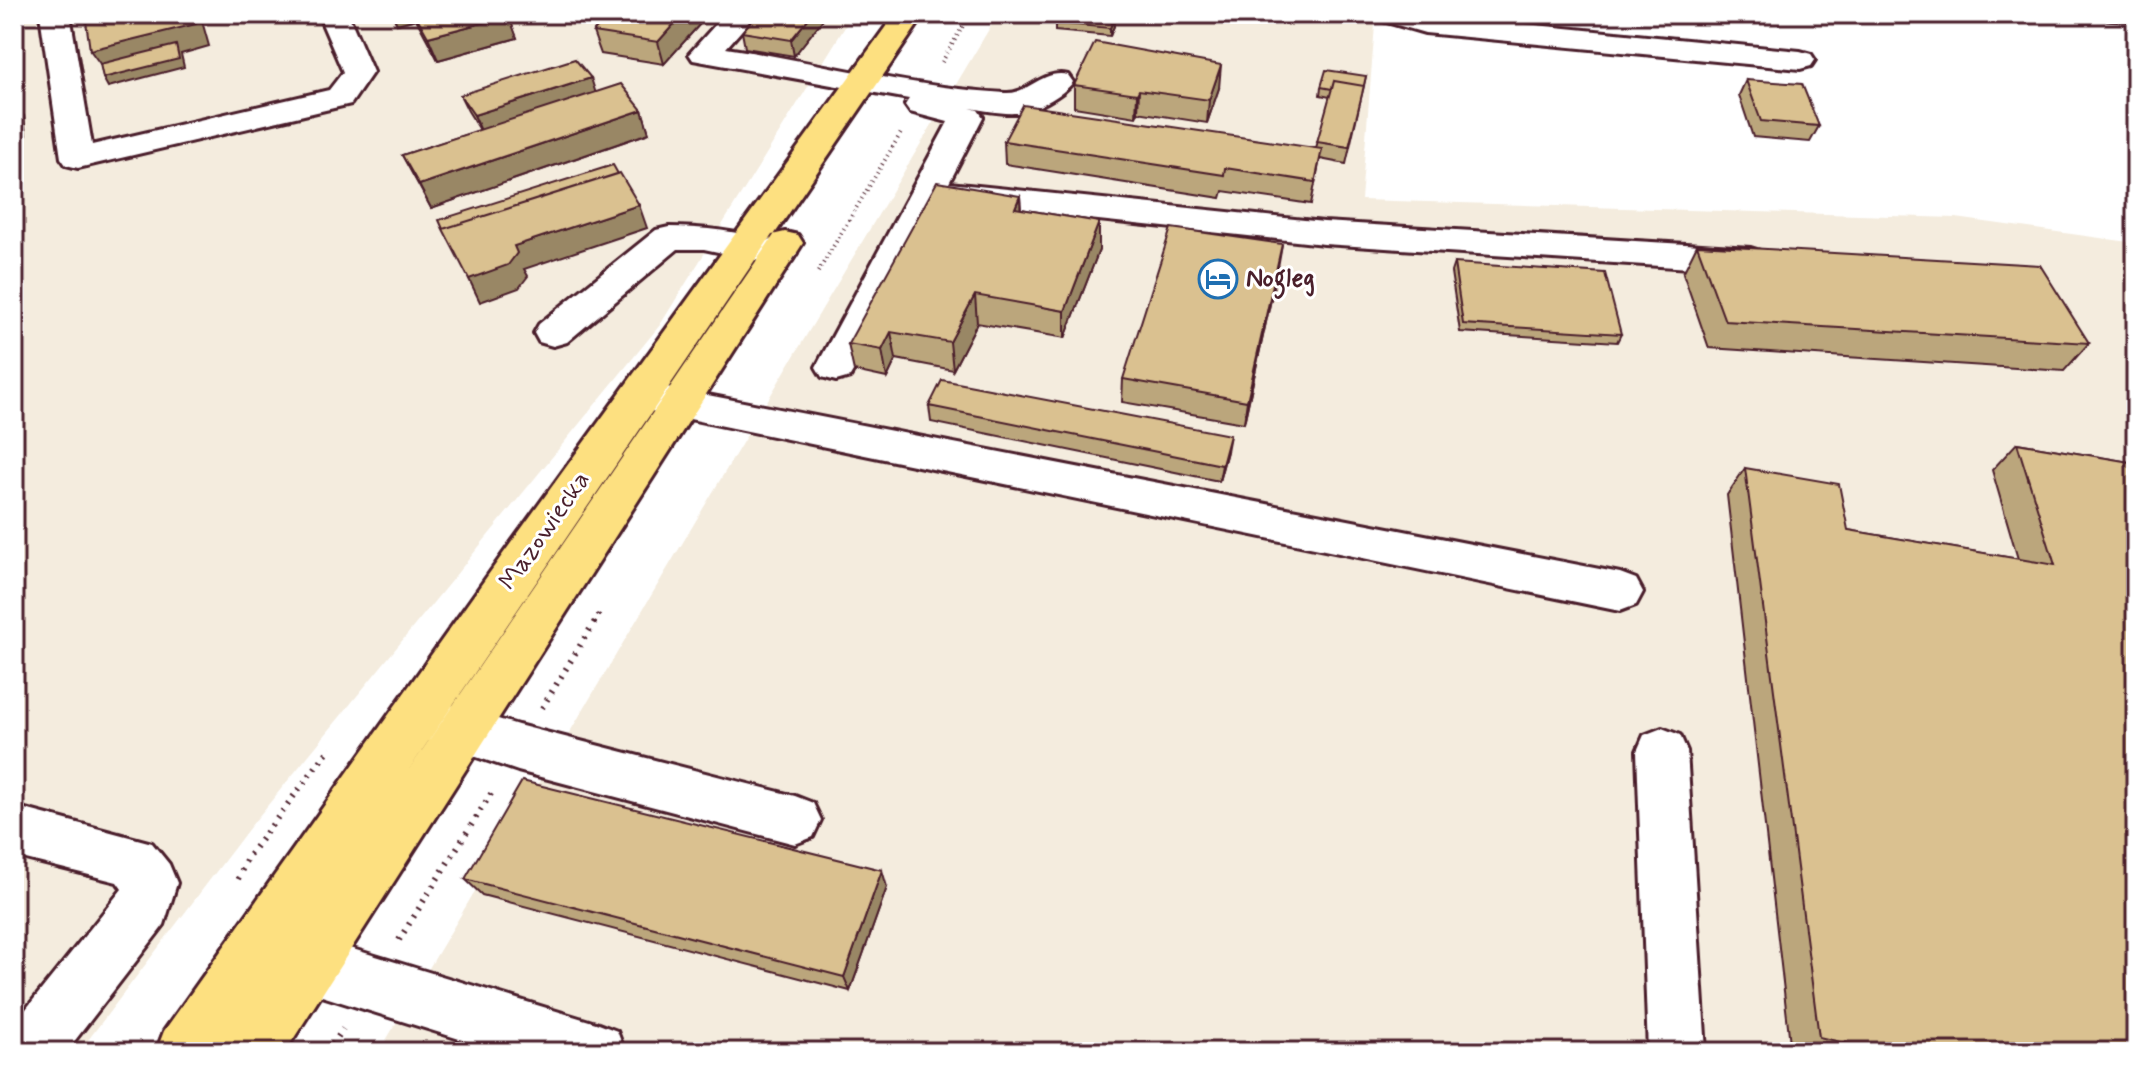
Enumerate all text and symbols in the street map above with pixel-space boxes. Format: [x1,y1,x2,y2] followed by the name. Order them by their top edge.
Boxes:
[1197,258,1239,300] hotel icon: Nogleg
[1246,262,1315,299] place label: Nogleg
[491,465,599,597] street label: Mazowiecka

